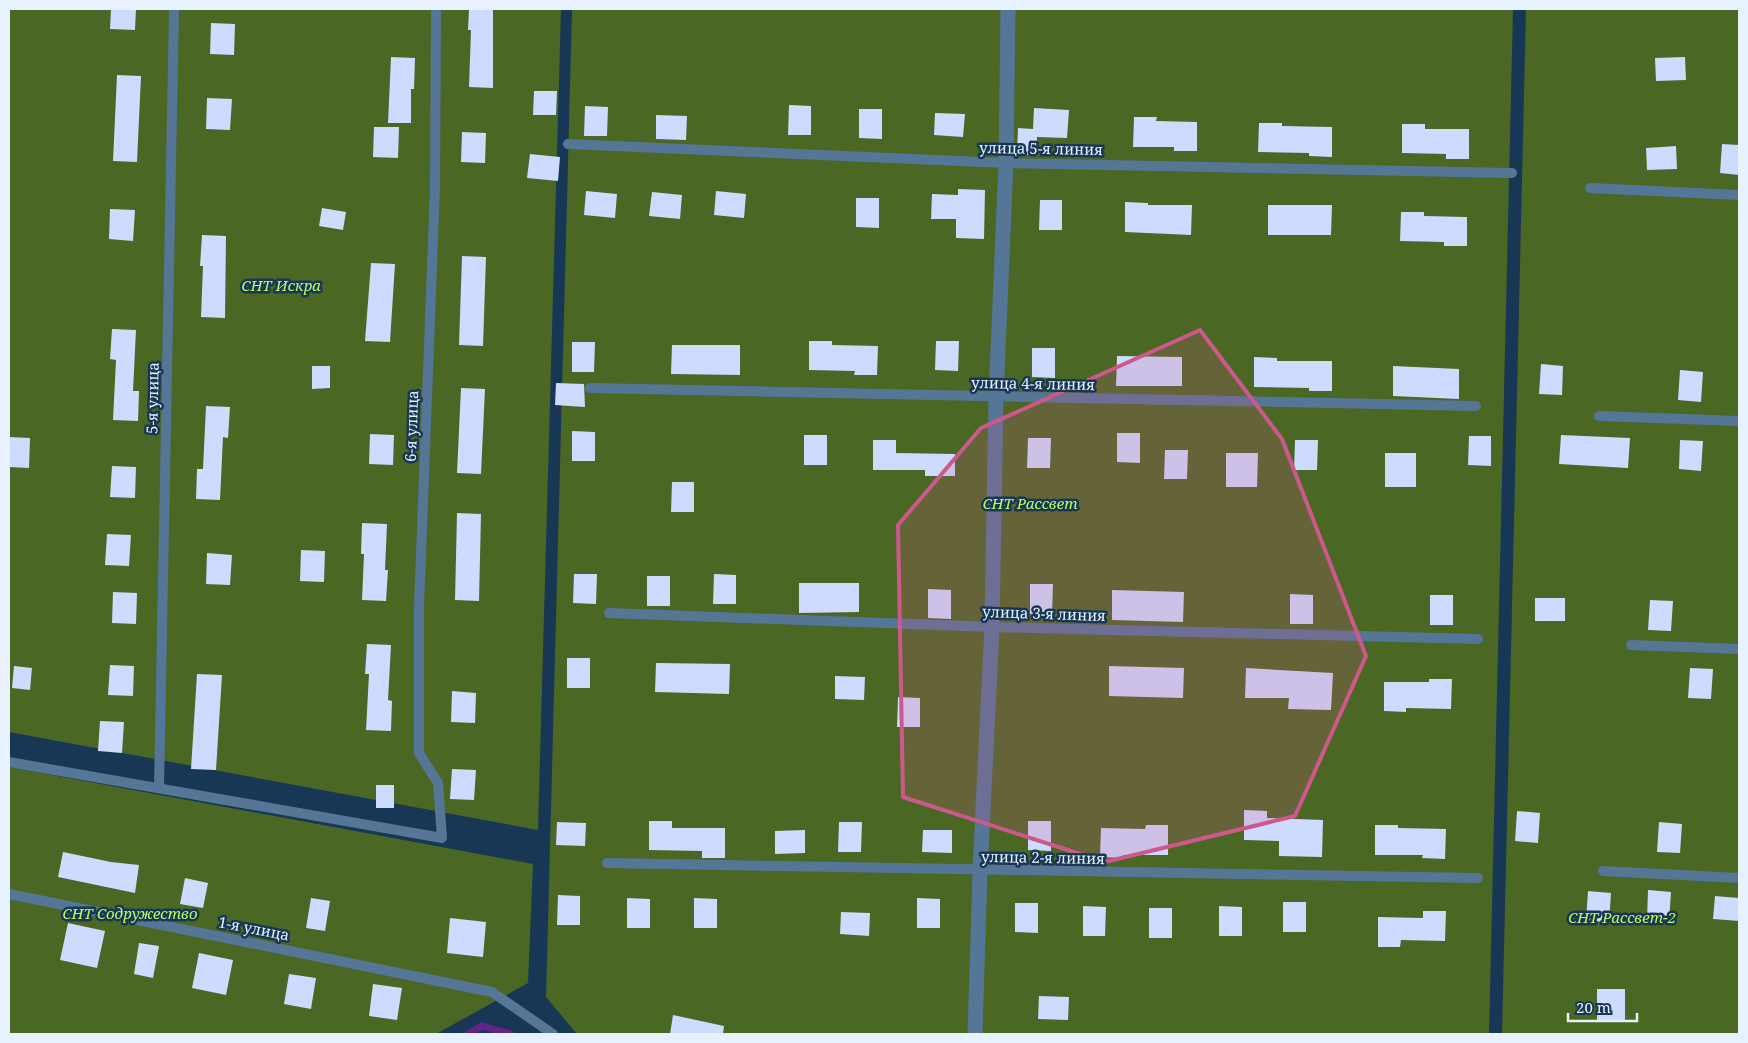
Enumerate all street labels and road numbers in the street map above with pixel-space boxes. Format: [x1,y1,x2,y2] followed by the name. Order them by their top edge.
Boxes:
[979,137,1103,159] street label: улица 5-я линия
[141,362,163,434] street label: 5-я улица
[971,372,1095,394] street label: улица 4-я линия
[400,390,422,462] street label: 6-я улица
[982,601,1106,625] street label: улица 3-я линия
[981,846,1105,868] street label: улица 2-я линия
[217,911,291,945] street label: 1-я улица

